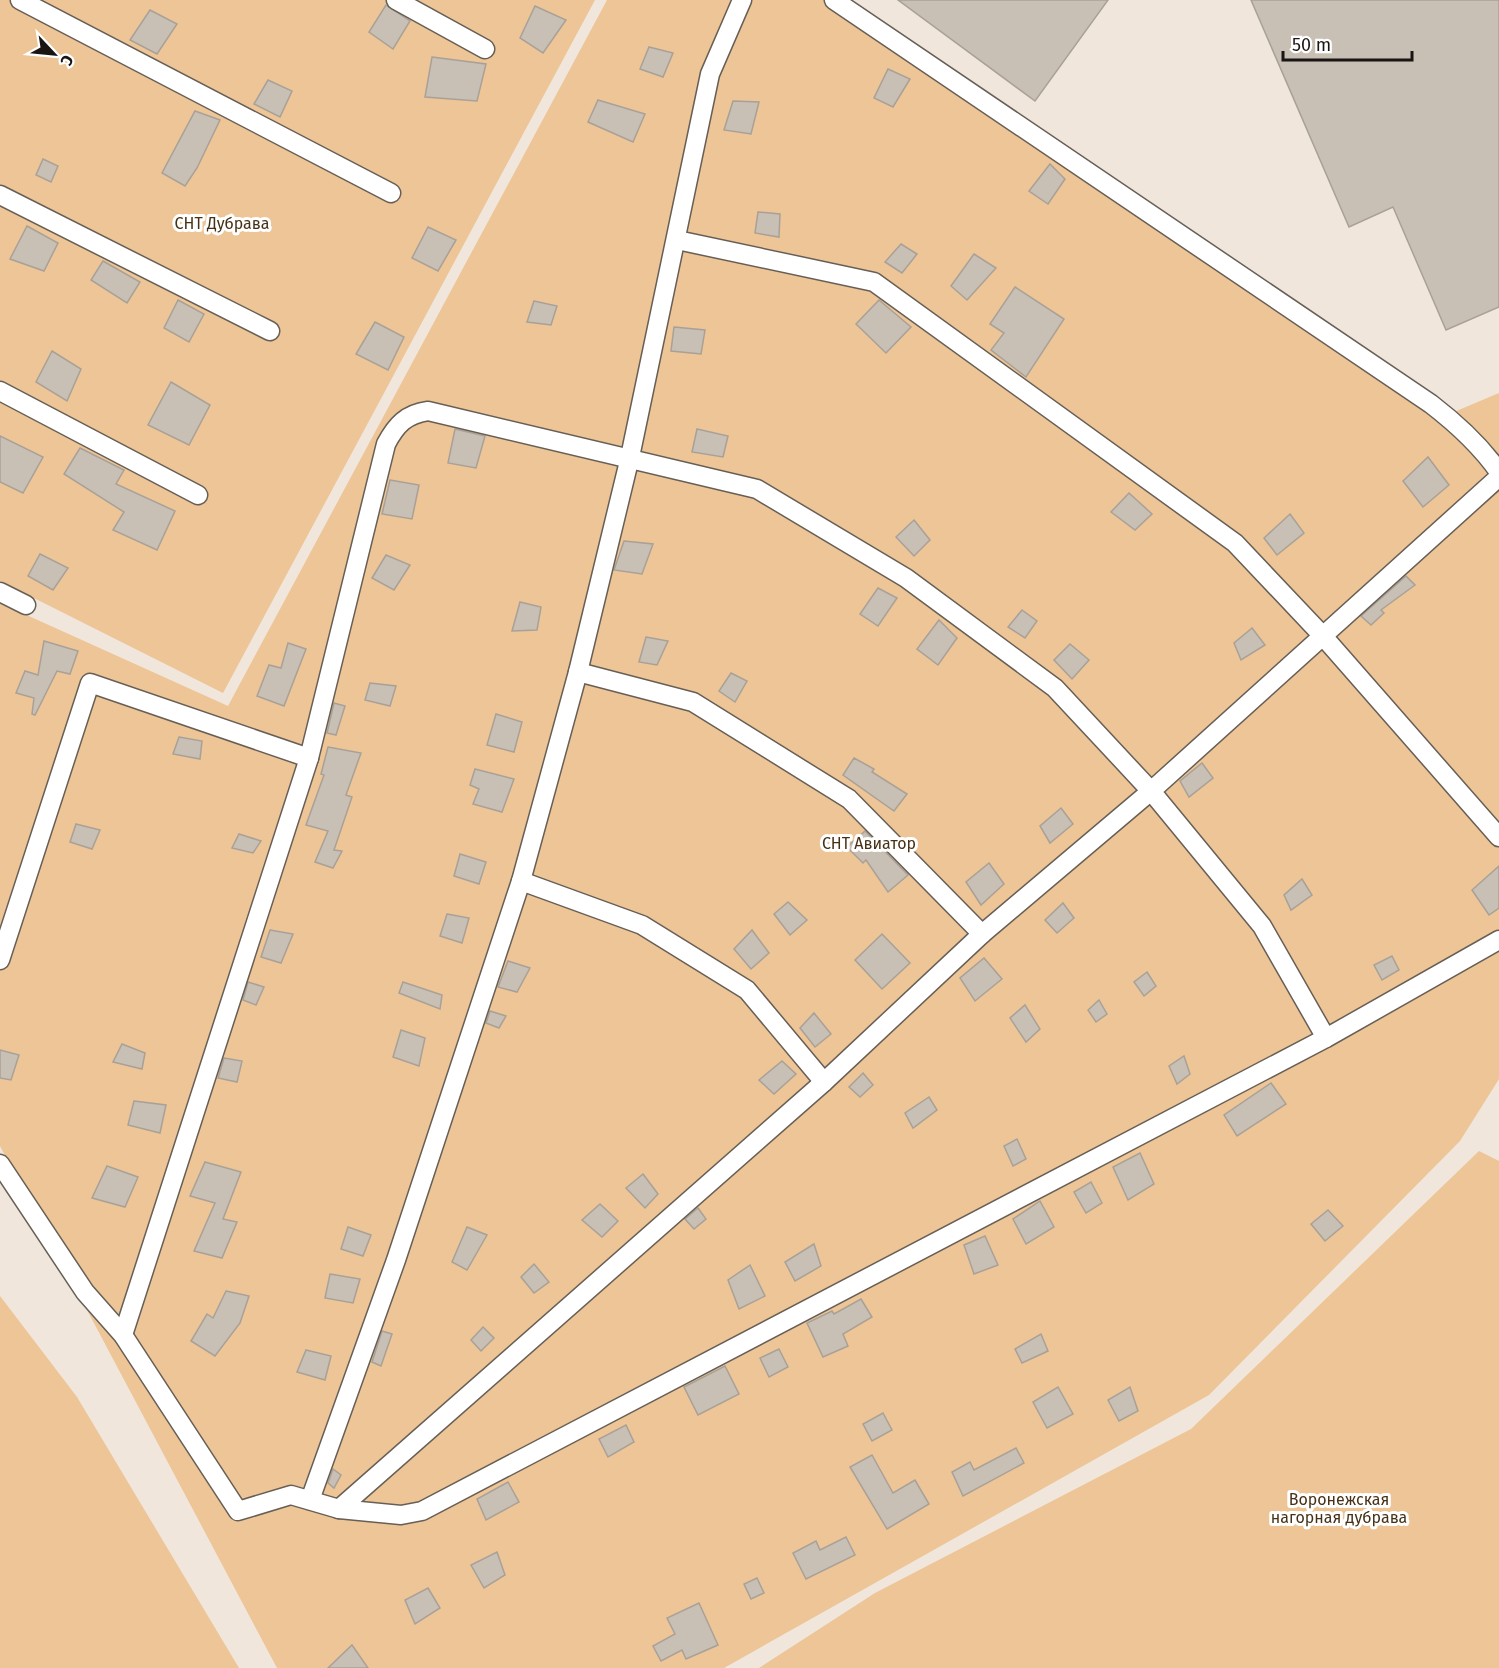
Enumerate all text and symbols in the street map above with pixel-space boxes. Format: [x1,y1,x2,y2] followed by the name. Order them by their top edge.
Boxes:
[24,24,84,84] north arrow
[1283,24,1412,62] scale bar
[1292,34,1331,56] text: 50 m
[56,52,78,69] text: С
[175,214,269,233] park label: СНТ Дубрава
[822,834,916,853] park label: СНТ Авиатор
[1271,1490,1407,1527] park label: Воронежская нагорная дубрава

